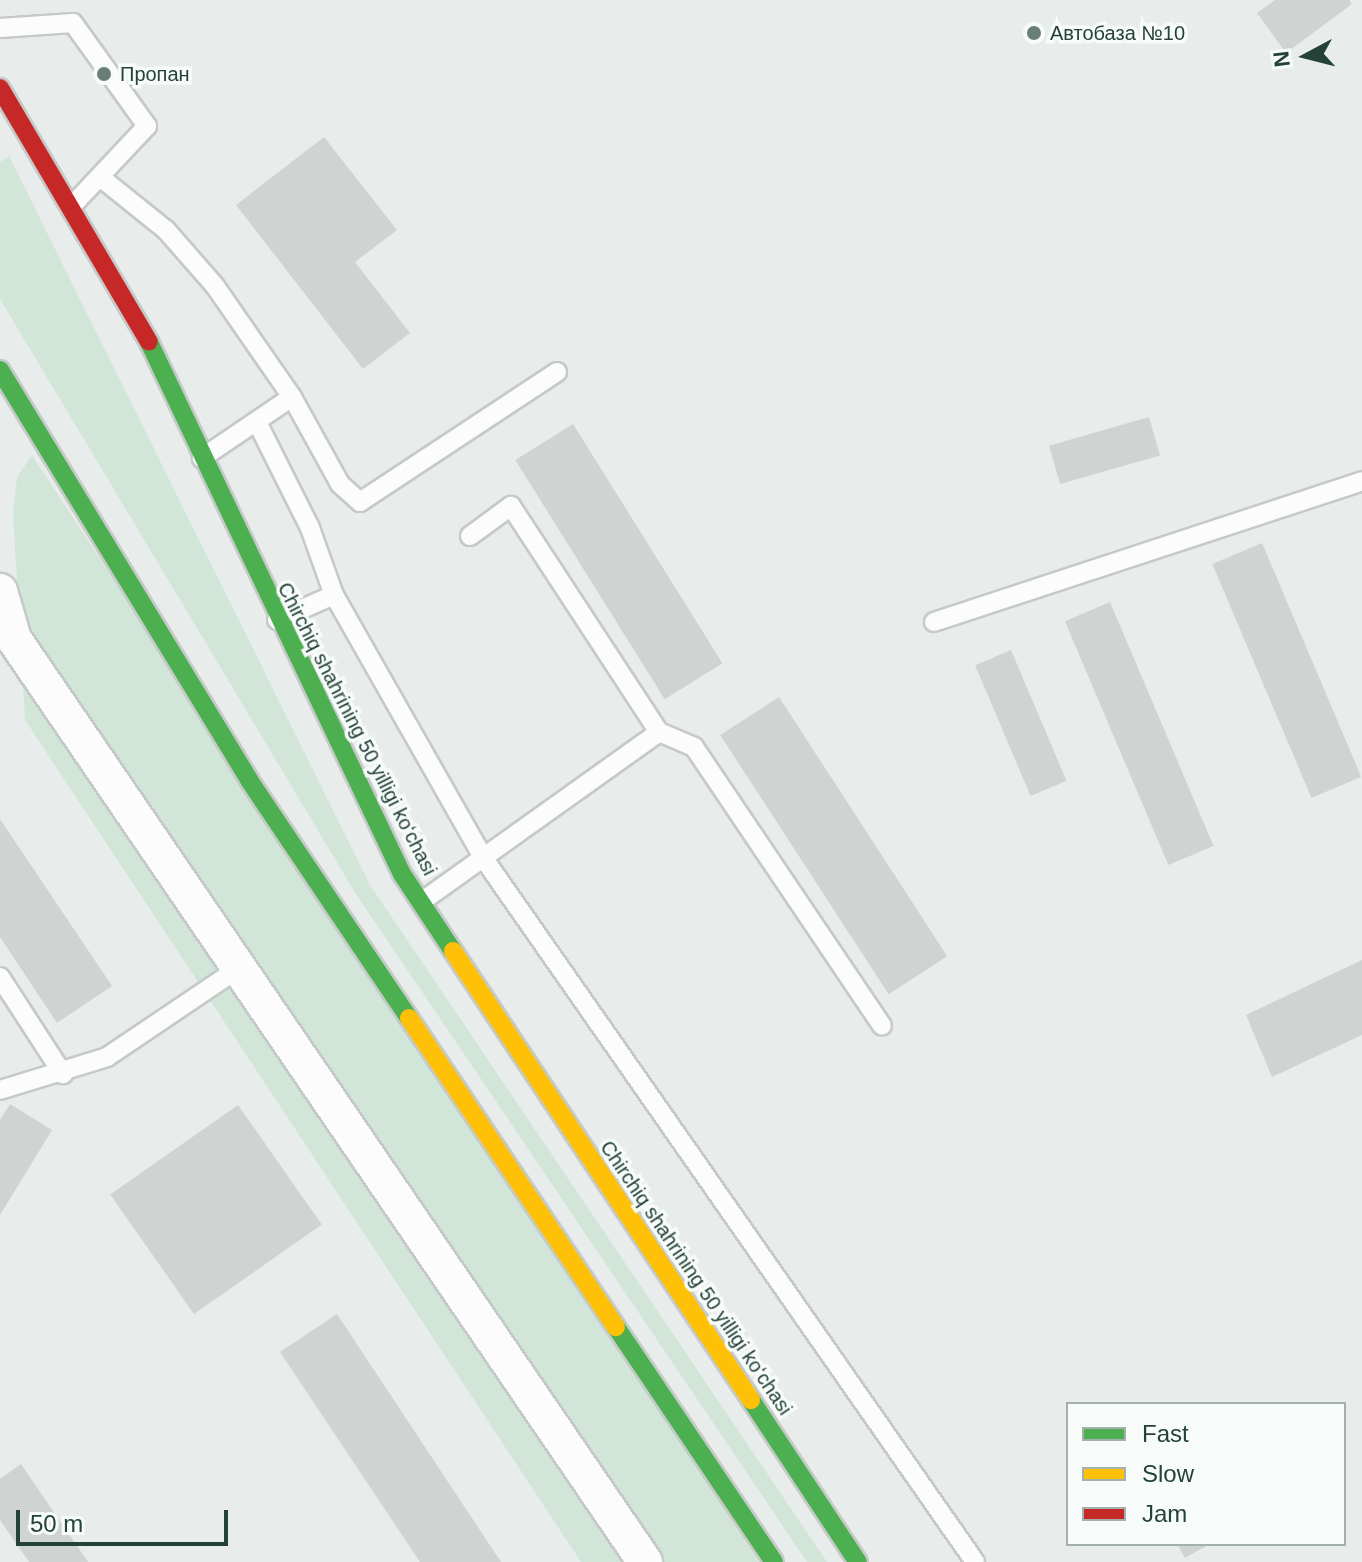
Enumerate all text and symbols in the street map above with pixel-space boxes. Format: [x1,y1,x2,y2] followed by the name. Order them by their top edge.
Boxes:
[1266,16,1346,96] north arrow
[1050,21,1185,45] place label: Автобаза №10
[1025,24,1043,42] marker: Автобаза №10
[1268,50,1295,68] text: N
[120,62,190,86] place label: Пропан
[95,65,113,83] marker: Пропан
[272,578,442,880] street label: Chirchiq shahrining 50 yilligi koʻchasi
[595,1136,797,1420] street label: Chirchiq shahrining 50 yilligi koʻchasi
[1066,1402,1346,1546] legend
[1142,1420,1189,1447] text: Fast
[1142,1460,1194,1487] text: Slow
[20,1494,232,1544] scale bar
[1142,1500,1187,1527] text: Jam
[30,1510,83,1537] text: 50 m

